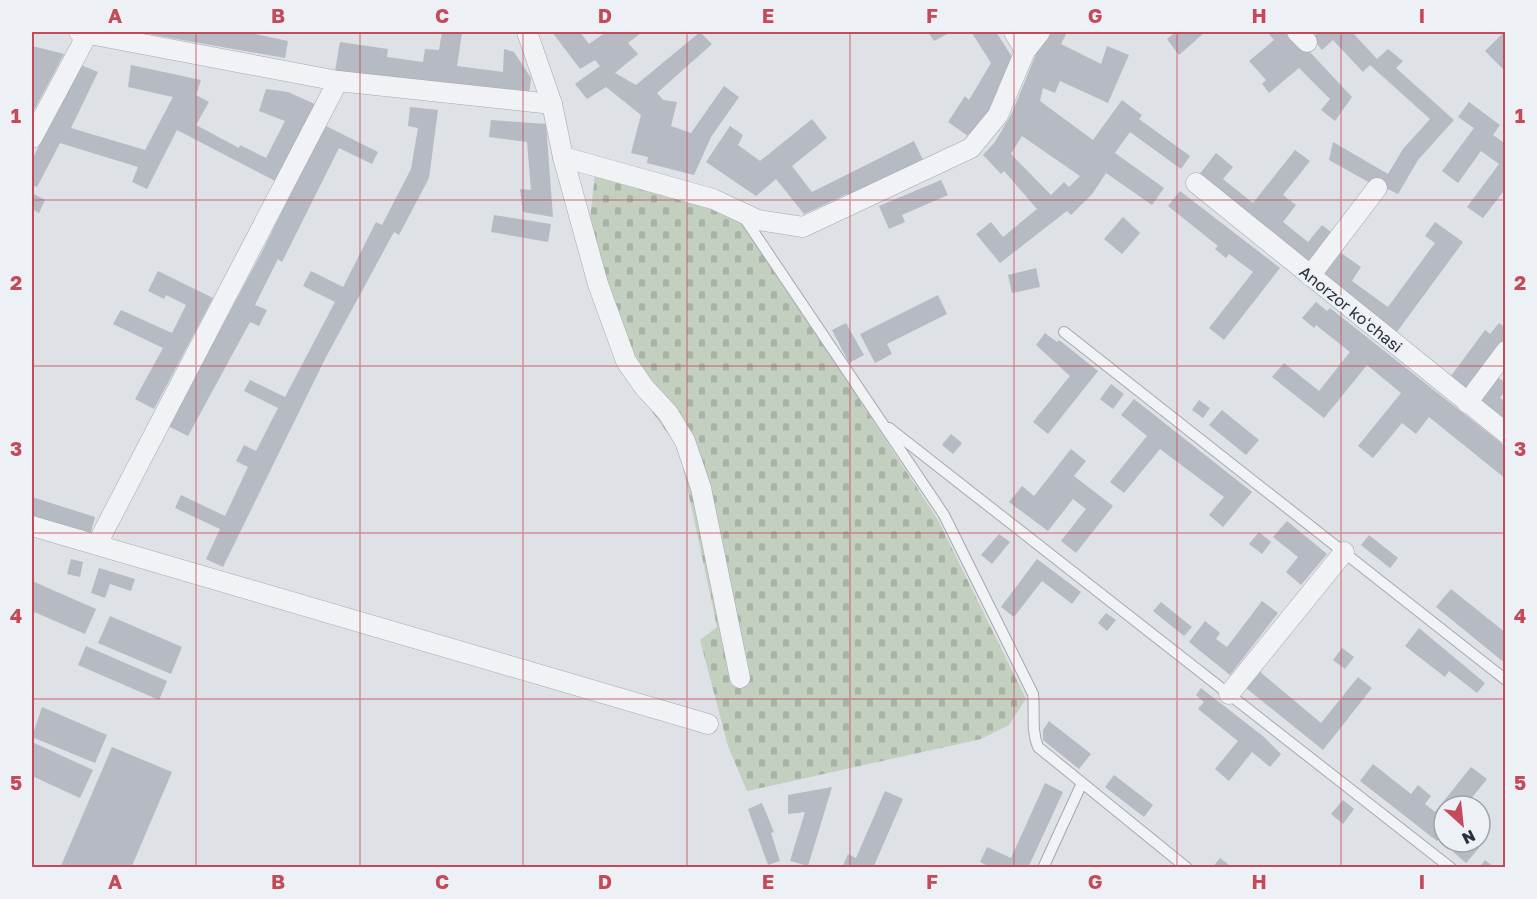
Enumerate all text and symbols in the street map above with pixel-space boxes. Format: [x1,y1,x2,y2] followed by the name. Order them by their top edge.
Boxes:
[108,3,122,27] text: A
[271,3,285,27] text: B
[435,3,449,27] text: C
[598,3,612,27] text: D
[762,3,774,27] text: E
[926,3,938,27] text: F
[1088,3,1102,27] text: G
[1251,3,1267,27] text: H
[1419,3,1425,27] text: I
[11,103,21,127] text: 1
[1515,103,1525,127] text: 1
[1295,261,1407,357] street label: Anorzor koʻchasi
[10,270,22,294] text: 2
[1514,270,1526,294] text: 2
[10,436,22,460] text: 3
[1514,436,1526,460] text: 3
[10,603,22,627] text: 4
[1514,603,1526,627] text: 4
[10,770,22,794] text: 5
[1514,770,1526,794] text: 5
[1432,794,1492,854] north arrow
[1459,826,1479,849] text: N
[108,869,122,893] text: A
[271,869,285,893] text: B
[435,869,449,893] text: C
[598,869,612,893] text: D
[762,869,774,893] text: E
[926,869,938,893] text: F
[1088,869,1102,893] text: G
[1251,869,1267,893] text: H
[1419,869,1425,893] text: I

